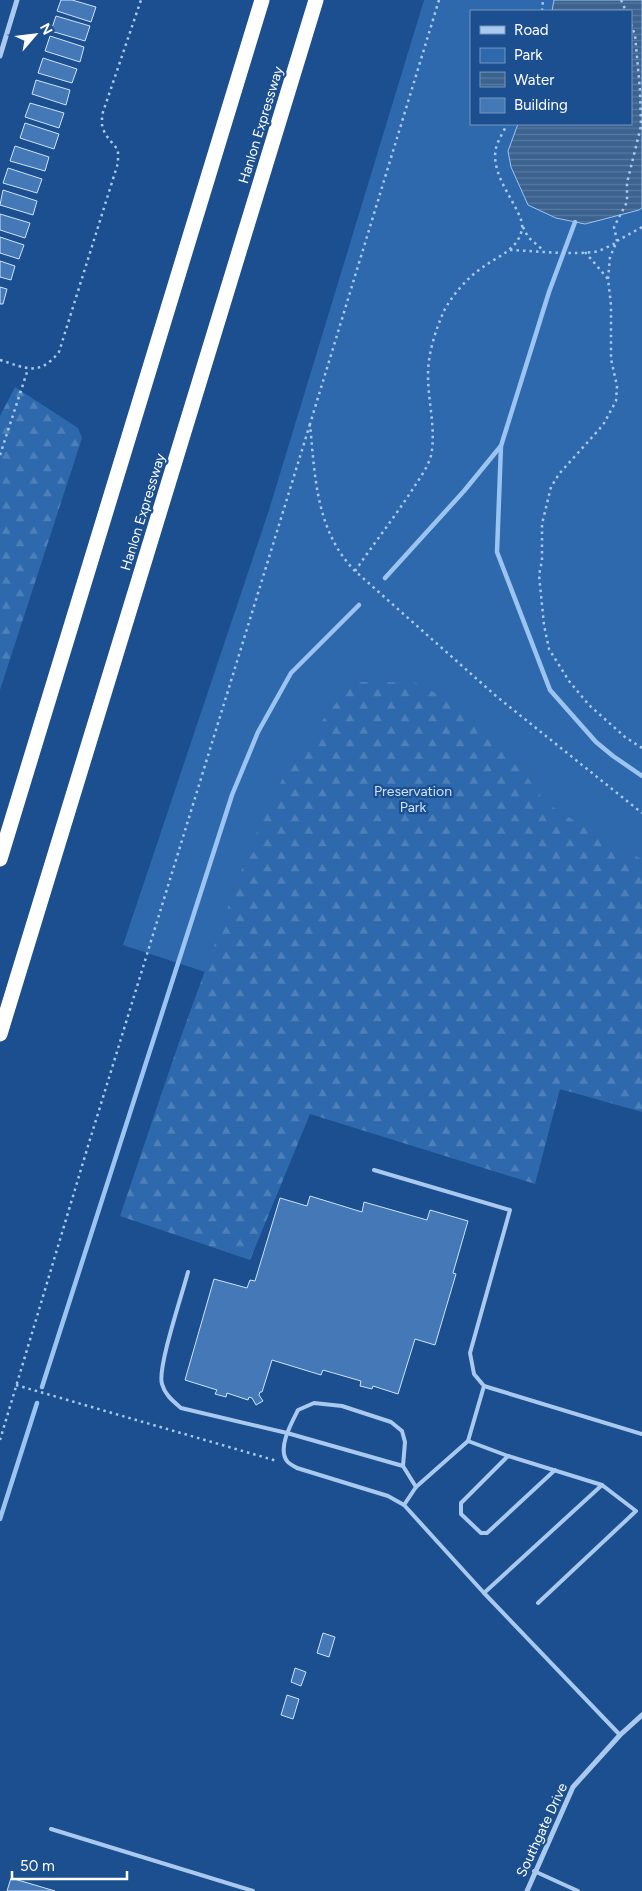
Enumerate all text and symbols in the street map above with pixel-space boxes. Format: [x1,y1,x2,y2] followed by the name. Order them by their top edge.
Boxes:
[10,10,60,60] north arrow
[470,10,632,125] legend
[36,20,56,38] text: N
[514,21,549,39] text: Road
[514,46,543,64] text: Park
[235,64,287,186] street label: Hanlon Expressway
[514,71,554,89] text: Water
[514,96,568,114] text: Building
[117,451,169,573] street label: Hanlon Expressway
[374,783,452,816] park label: Preservation Park
[513,1780,571,1880] street label: Southgate Drive
[12,1848,128,1880] scale bar
[20,1857,55,1875] text: 50 m

